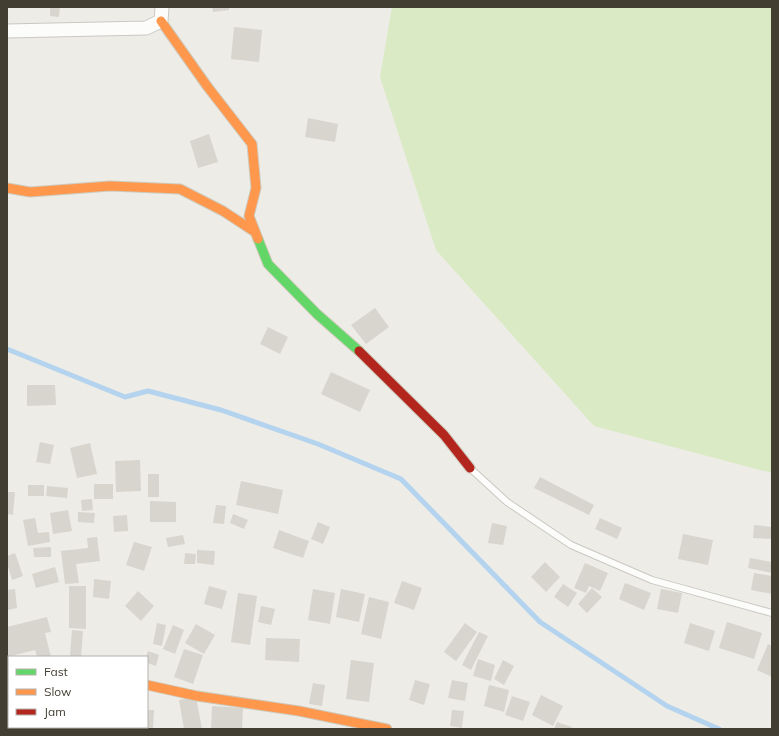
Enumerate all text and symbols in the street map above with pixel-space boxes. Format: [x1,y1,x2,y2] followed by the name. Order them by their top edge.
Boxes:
[8,656,148,728] legend
[44,664,68,679] text: Fast
[44,684,72,699] text: Slow
[44,704,66,719] text: Jam

